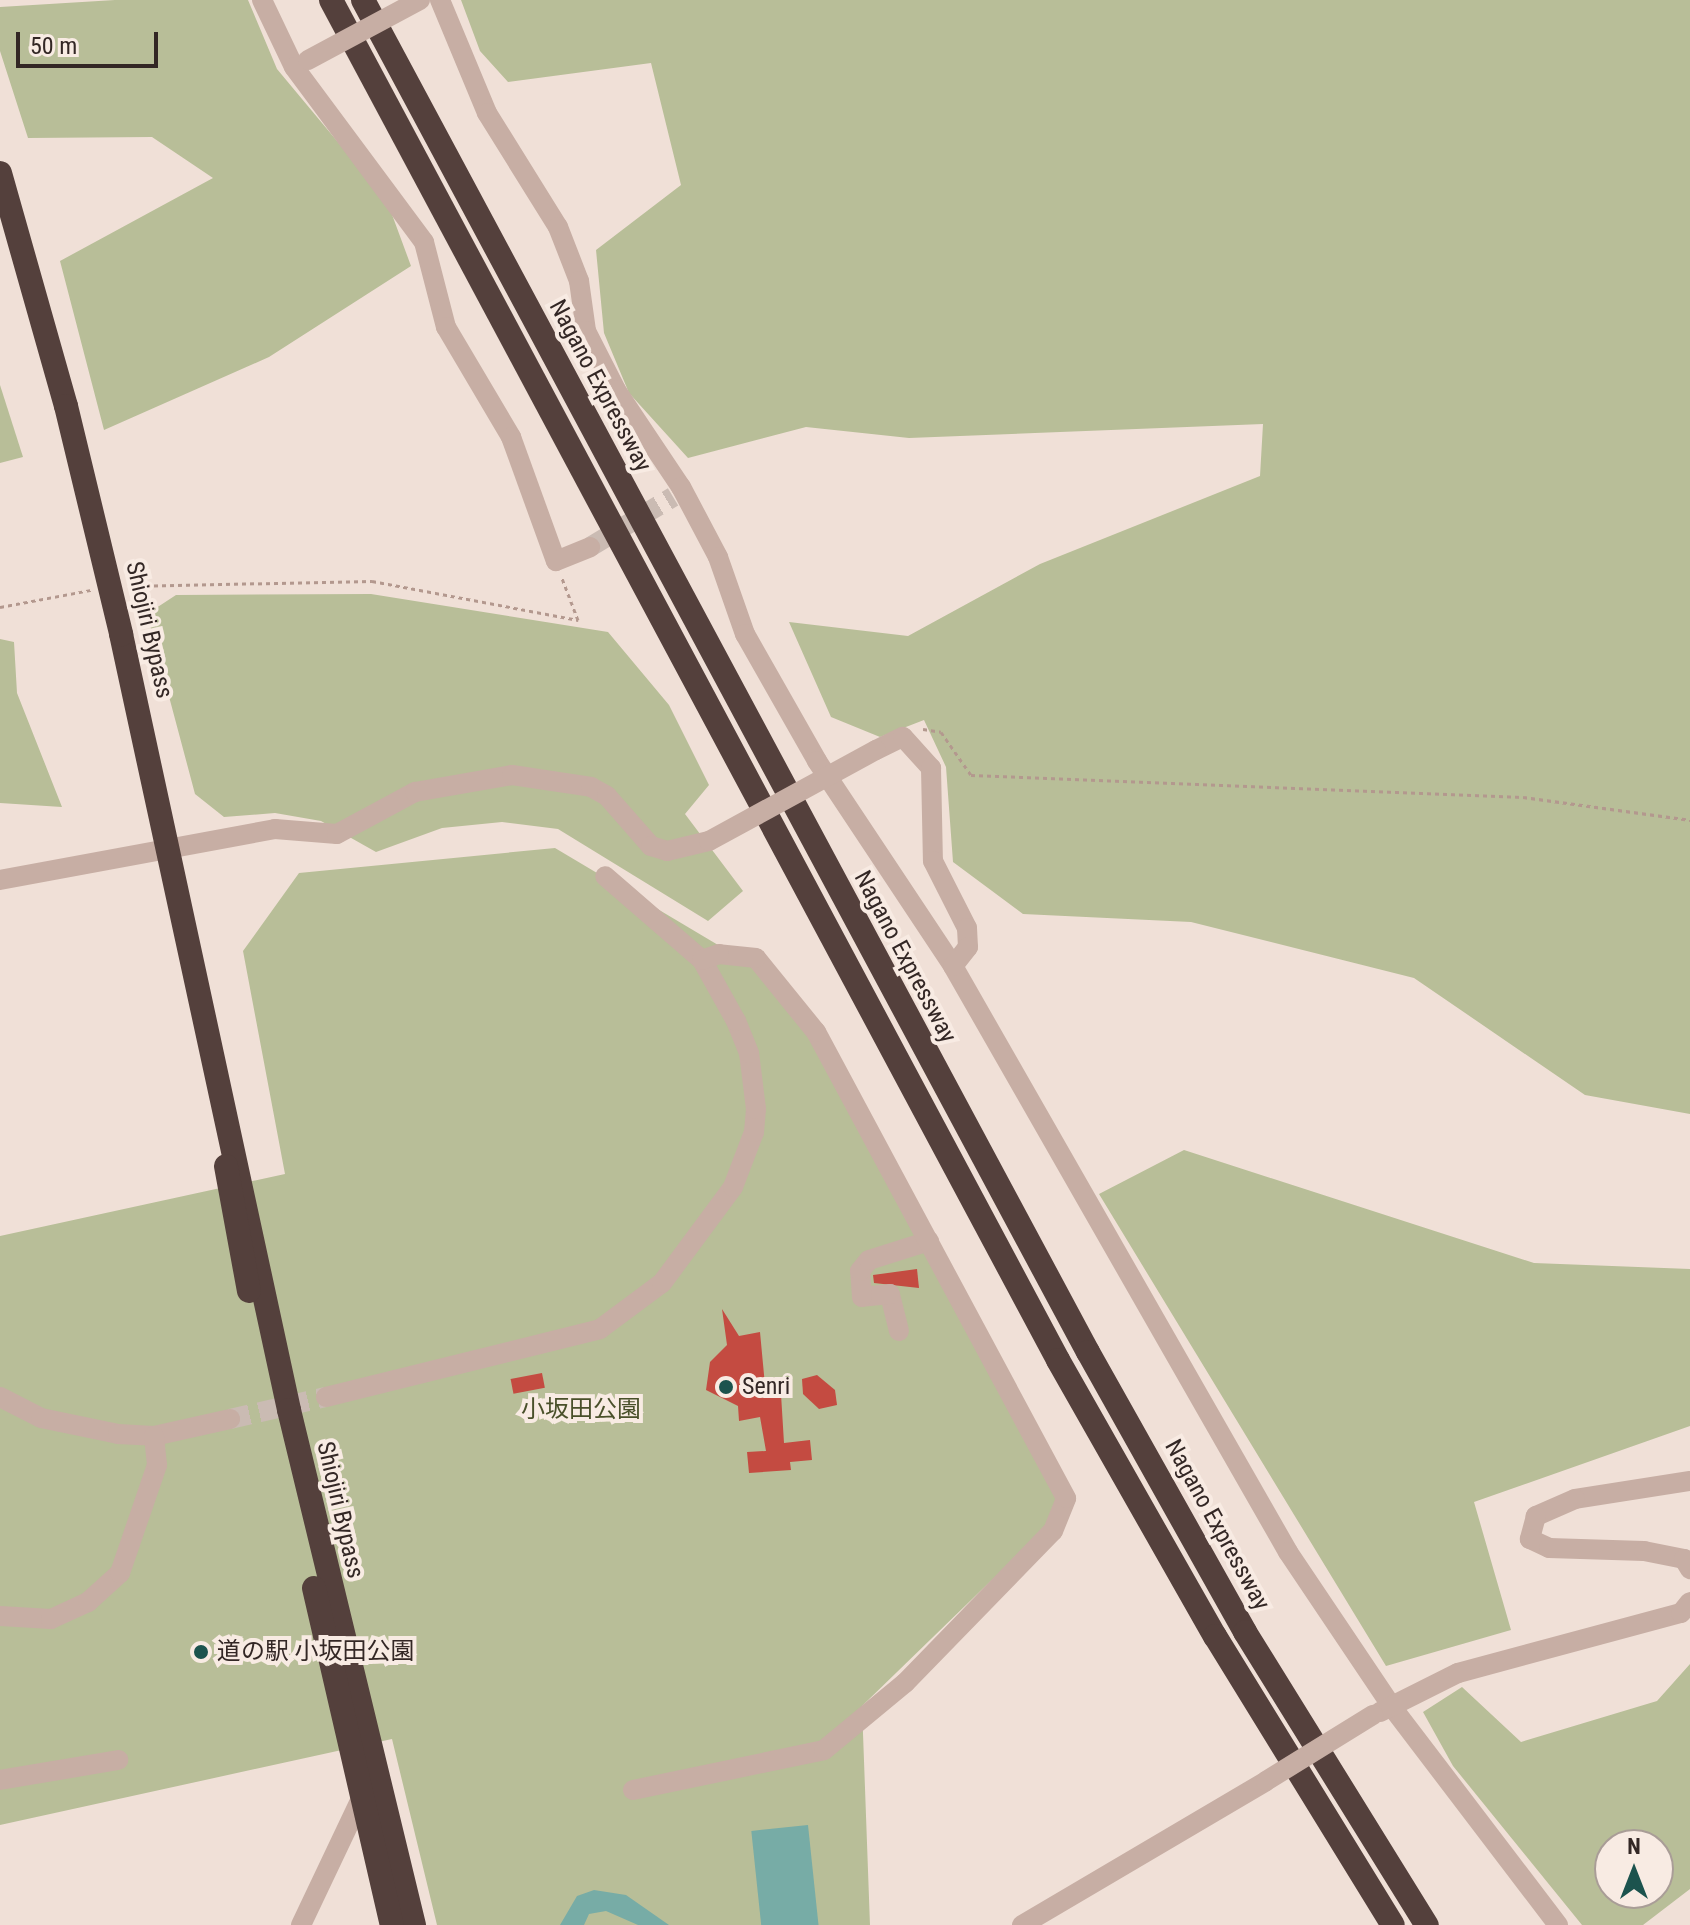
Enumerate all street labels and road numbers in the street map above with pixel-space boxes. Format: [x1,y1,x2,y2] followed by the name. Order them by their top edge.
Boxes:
[543,295,657,477] street label: Nagano Expressway
[119,559,179,701] street label: Shiojiri Bypass
[848,866,962,1048] street label: Nagano Expressway
[1158,1435,1276,1615] street label: Nagano Expressway
[310,1439,370,1581] street label: Shiojiri Bypass

